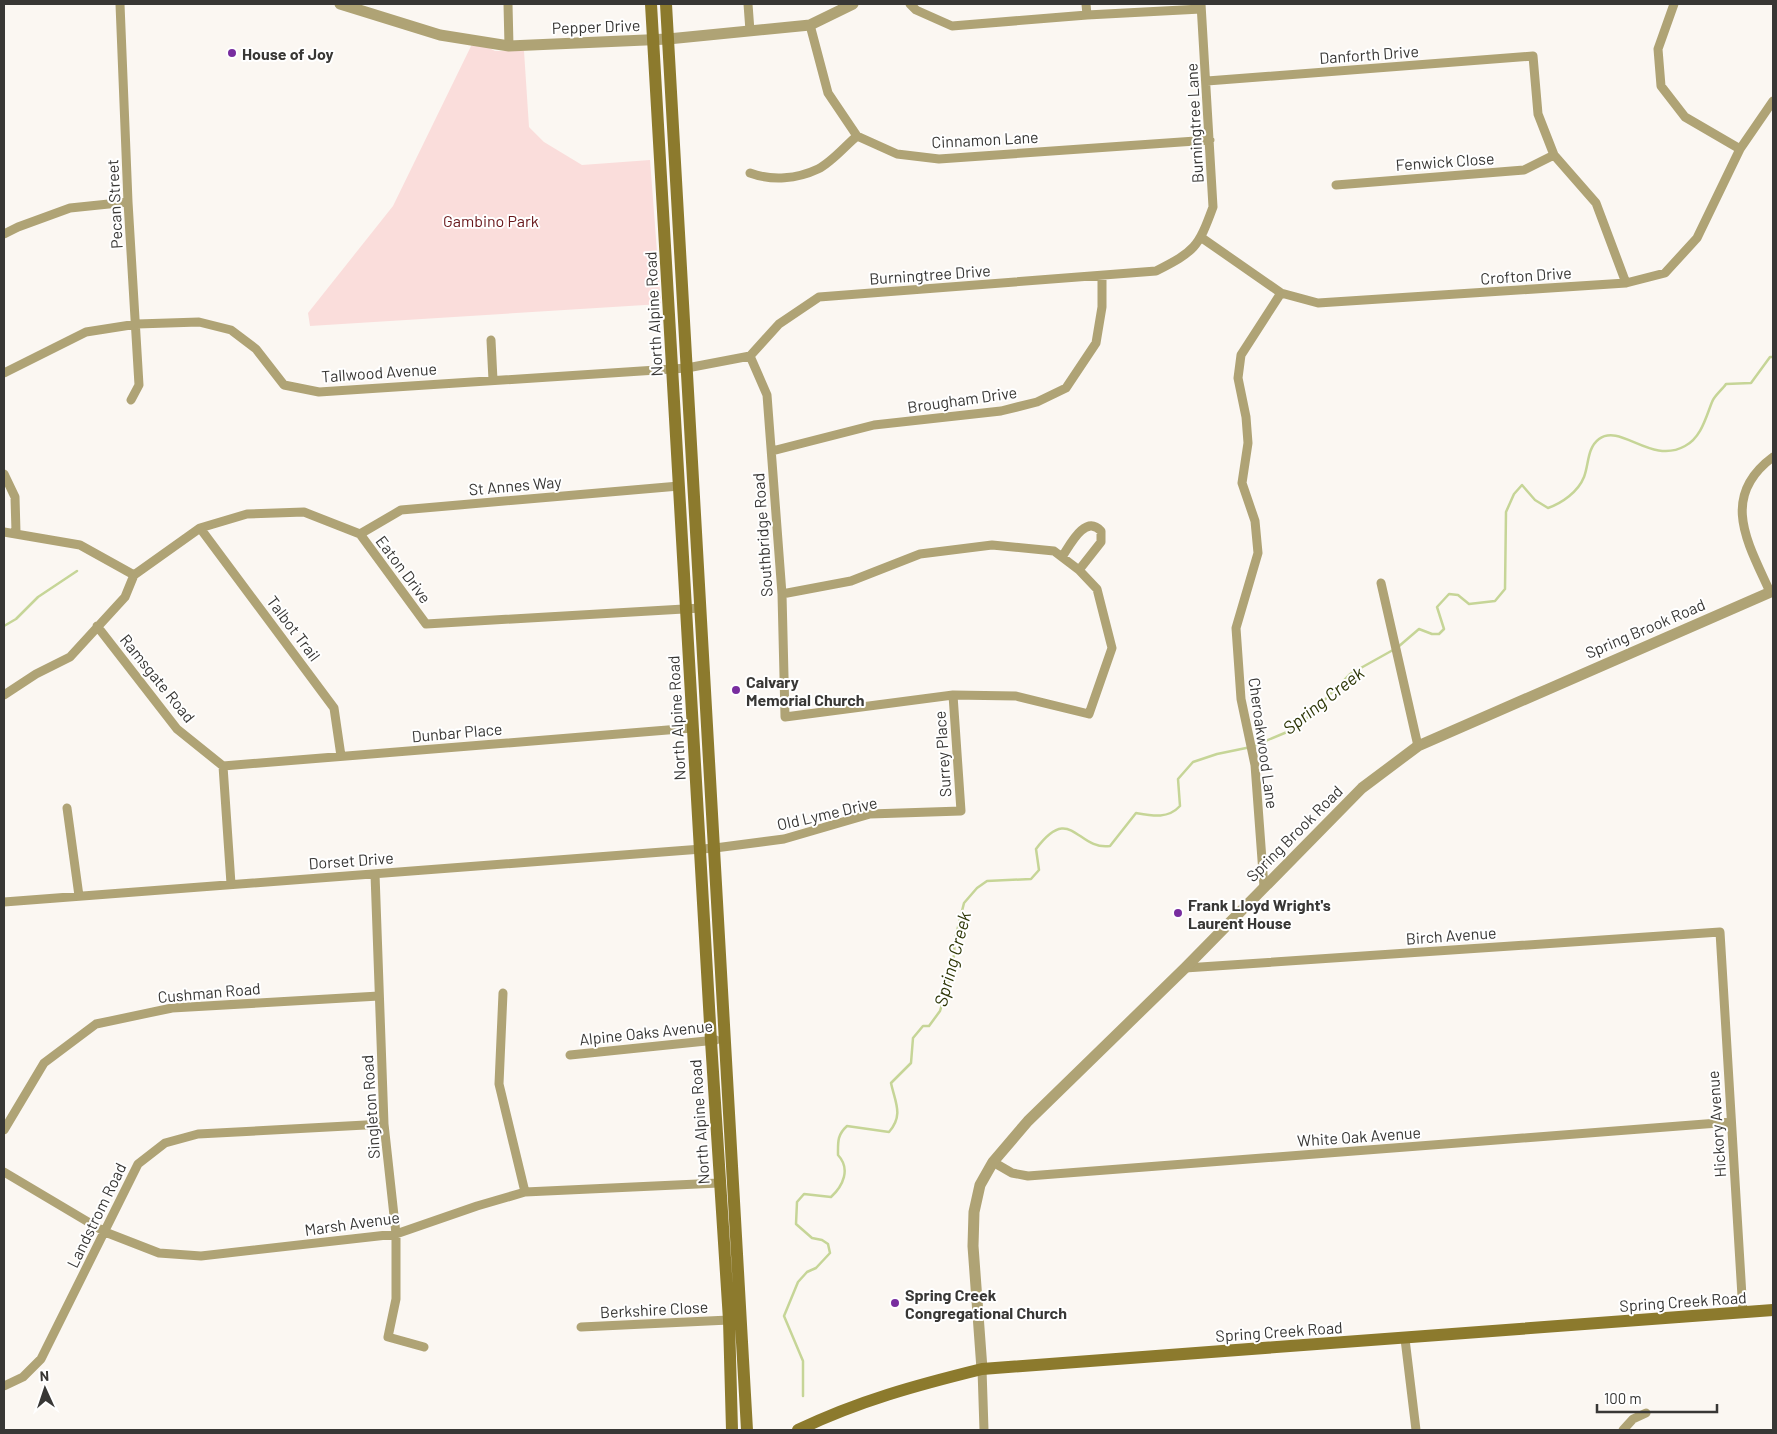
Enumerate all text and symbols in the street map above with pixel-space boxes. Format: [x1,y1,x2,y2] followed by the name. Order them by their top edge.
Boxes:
[551,15,641,37] street label: Pepper Drive
[1319,41,1419,67] street label: Danforth Drive
[242,44,334,63] place label: House of Joy
[226,47,238,59] marker: House of Joy
[1181,62,1207,184] street label: Burningtree Lane
[931,127,1039,151] street label: Cinnamon Lane
[1395,148,1495,174] street label: Fenwick Close
[102,159,126,249] street label: Pecan Street
[443,211,539,230] park label: Gambino Park
[640,251,666,377] street label: North Alpine Road
[869,260,991,288] street label: Burningtree Drive
[1480,262,1572,288] street label: Crofton Drive
[321,358,437,386] street label: Tallwood Avenue
[906,382,1018,416] street label: Brougham Drive
[468,471,563,499] street label: St Annes Way
[748,472,776,598] street label: Southbridge Road
[372,532,436,606] street label: Eaton Drive
[263,592,325,664] street label: Talbot Trail
[1582,594,1708,662] street label: Spring Brook Road
[117,630,199,726] street label: Ramsgate Road
[663,655,689,781] street label: North Alpine Road
[1278,661,1368,739] water label: Spring Creek
[746,672,865,709] place label: Calvary Memorial Church
[1245,676,1283,810] street label: Cheroakwood Lane
[730,684,742,696] marker: Calvary Memorial Church
[930,710,954,798] street label: Surrey Place
[411,719,503,745] street label: Dunbar Place
[1242,781,1346,885] street label: Spring Brook Road
[775,792,879,834] street label: Old Lyme Drive
[308,848,394,872] street label: Dorset Drive
[1188,895,1331,932] place label: Frank Lloyd Wright's Laurent House
[1172,907,1184,919] marker: Frank Lloyd Wright's Laurent House
[929,909,975,1009] water label: Spring Creek
[1405,922,1497,948] street label: Birch Avenue
[157,978,261,1006] street label: Cushman Road
[578,1016,714,1048] street label: Alpine Oaks Avenue
[357,1054,383,1160] street label: Singleton Road
[685,1059,713,1185] street label: North Alpine Road
[1703,1070,1729,1178] street label: Hickory Avenue
[1296,1122,1422,1150] street label: White Oak Avenue
[62,1159,130,1271] street label: Landstrom Road
[303,1207,401,1239] street label: Marsh Avenue
[905,1285,1067,1322] place label: Spring Creek Congregational Church
[1619,1287,1747,1315] street label: Spring Creek Road
[599,1297,709,1321] street label: Berkshire Close
[889,1297,901,1309] marker: Spring Creek Congregational Church
[1215,1317,1343,1345] street label: Spring Creek Road
[20,1364,70,1414] north arrow
[39,1367,49,1384] text: N
[1597,1382,1717,1414] scale bar
[1604,1389,1642,1407] text: 100 m

